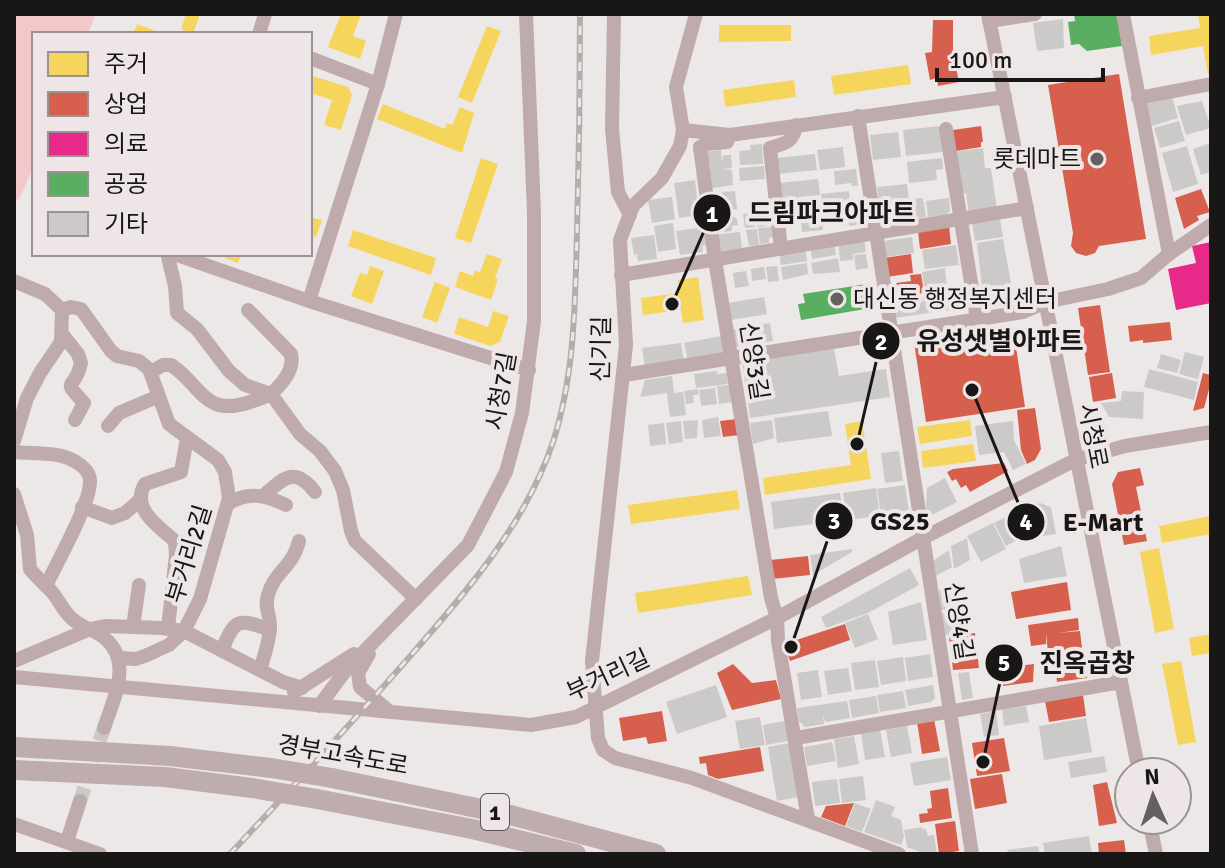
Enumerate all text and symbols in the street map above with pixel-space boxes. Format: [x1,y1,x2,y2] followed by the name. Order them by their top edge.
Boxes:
[32,32,312,256] legend
[937,32,1103,82] scale bar
[949,45,1012,75] text: 100 m
[104,49,148,79] text: 주거
[104,89,148,119] text: 상업
[104,129,148,159] text: 의료
[993,144,1081,174] place label: 롯데마트
[1088,150,1106,168] marker: 롯데마트
[104,169,148,199] text: 공공
[692,188,931,238] callout: 드림파크아파트
[748,198,916,230] text: 드림파크아파트
[706,199,719,229] text: 1
[104,209,148,239] text: 기타
[853,284,1057,314] place label: 대신동 행정복지센터
[828,290,846,308] marker: 대신동 행정복지센터
[585,316,617,382] street label: 신기길
[861,316,1100,366] callout: 유성샛별아파트
[733,320,775,402] street label: 신양3길
[916,326,1084,358] text: 유성샛별아파트
[875,327,887,357] text: 2
[479,349,523,433] street label: 시청7길
[1072,401,1114,471] street label: 시청로
[814,496,946,546] callout: GS25
[1006,497,1159,547] callout: E-Mart
[160,501,218,607] street label: 부거리2길
[828,506,840,536] text: 3
[870,506,930,538] text: GS25
[1020,507,1033,537] text: 4
[1063,507,1144,539] text: E-Mart
[938,580,980,662] street label: 신양4길
[984,638,1151,688] callout: 진옥곱창
[562,643,654,707] street label: 부거리길
[998,648,1010,678] text: 5
[1039,648,1135,680] text: 진옥곱창
[275,729,411,781] street label: 경부고속도로
[1113,756,1193,836] north arrow
[1144,763,1160,790] text: N
[481,794,509,830] road number: 1

